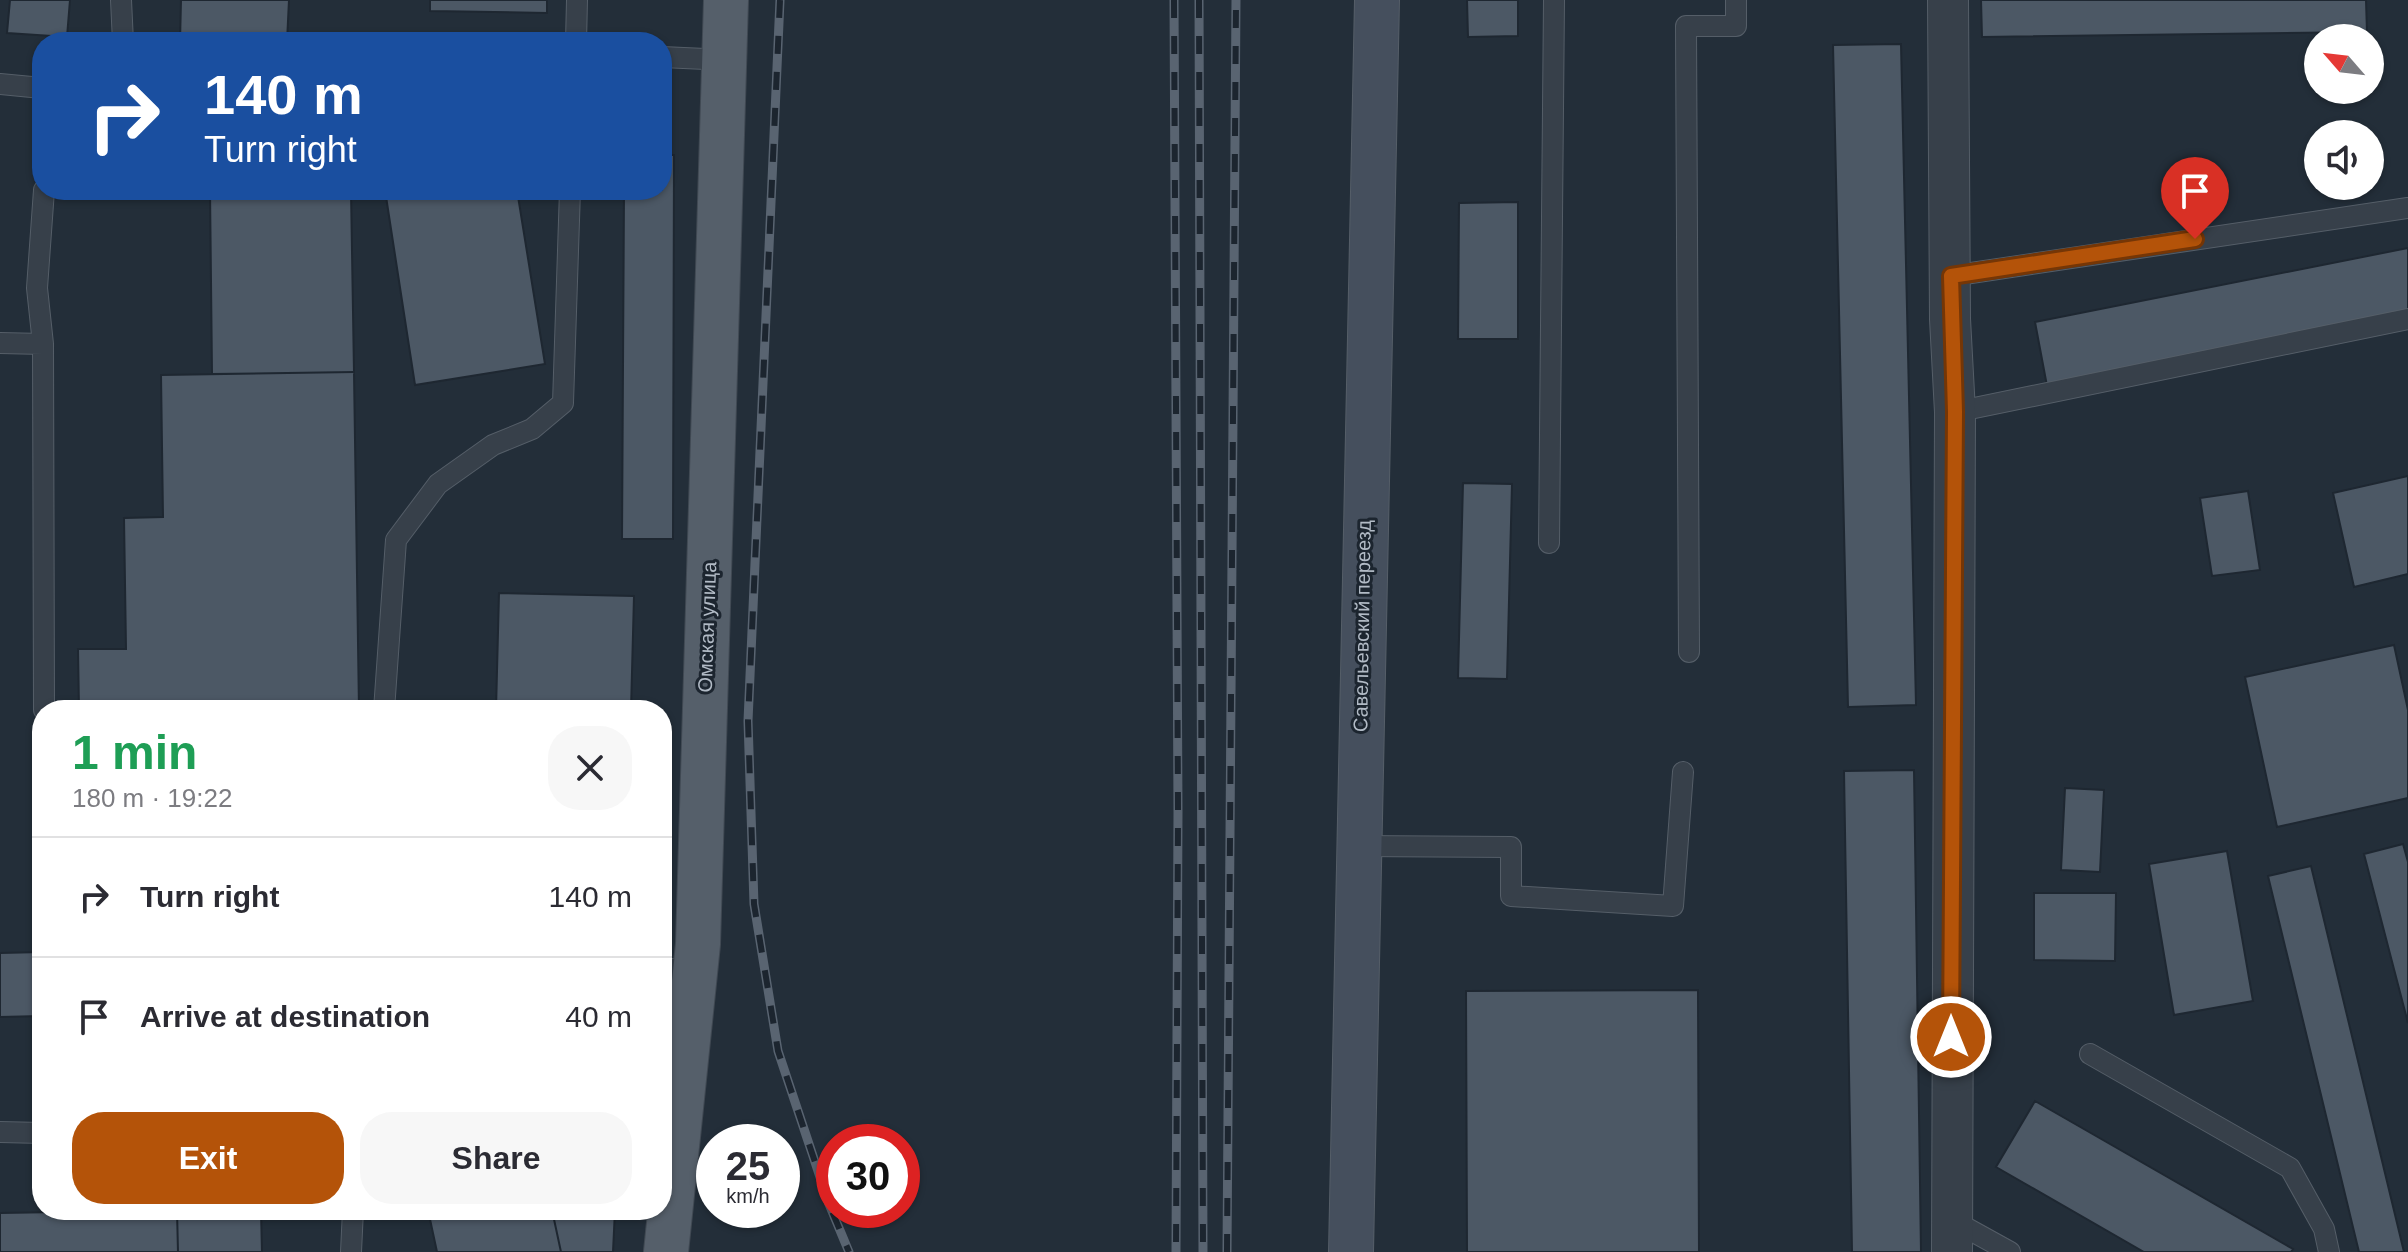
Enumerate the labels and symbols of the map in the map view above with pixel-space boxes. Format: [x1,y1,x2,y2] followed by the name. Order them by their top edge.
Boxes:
[2304,24,2384,104] north arrow
[2161,157,2229,239] pin
[1349,519,1375,732] street label: Савельевский переезд
[694,560,720,693] street label: Омская улица
[1909,995,1993,1079] position arrow
[816,1124,920,1228] speed limit sign: 30

